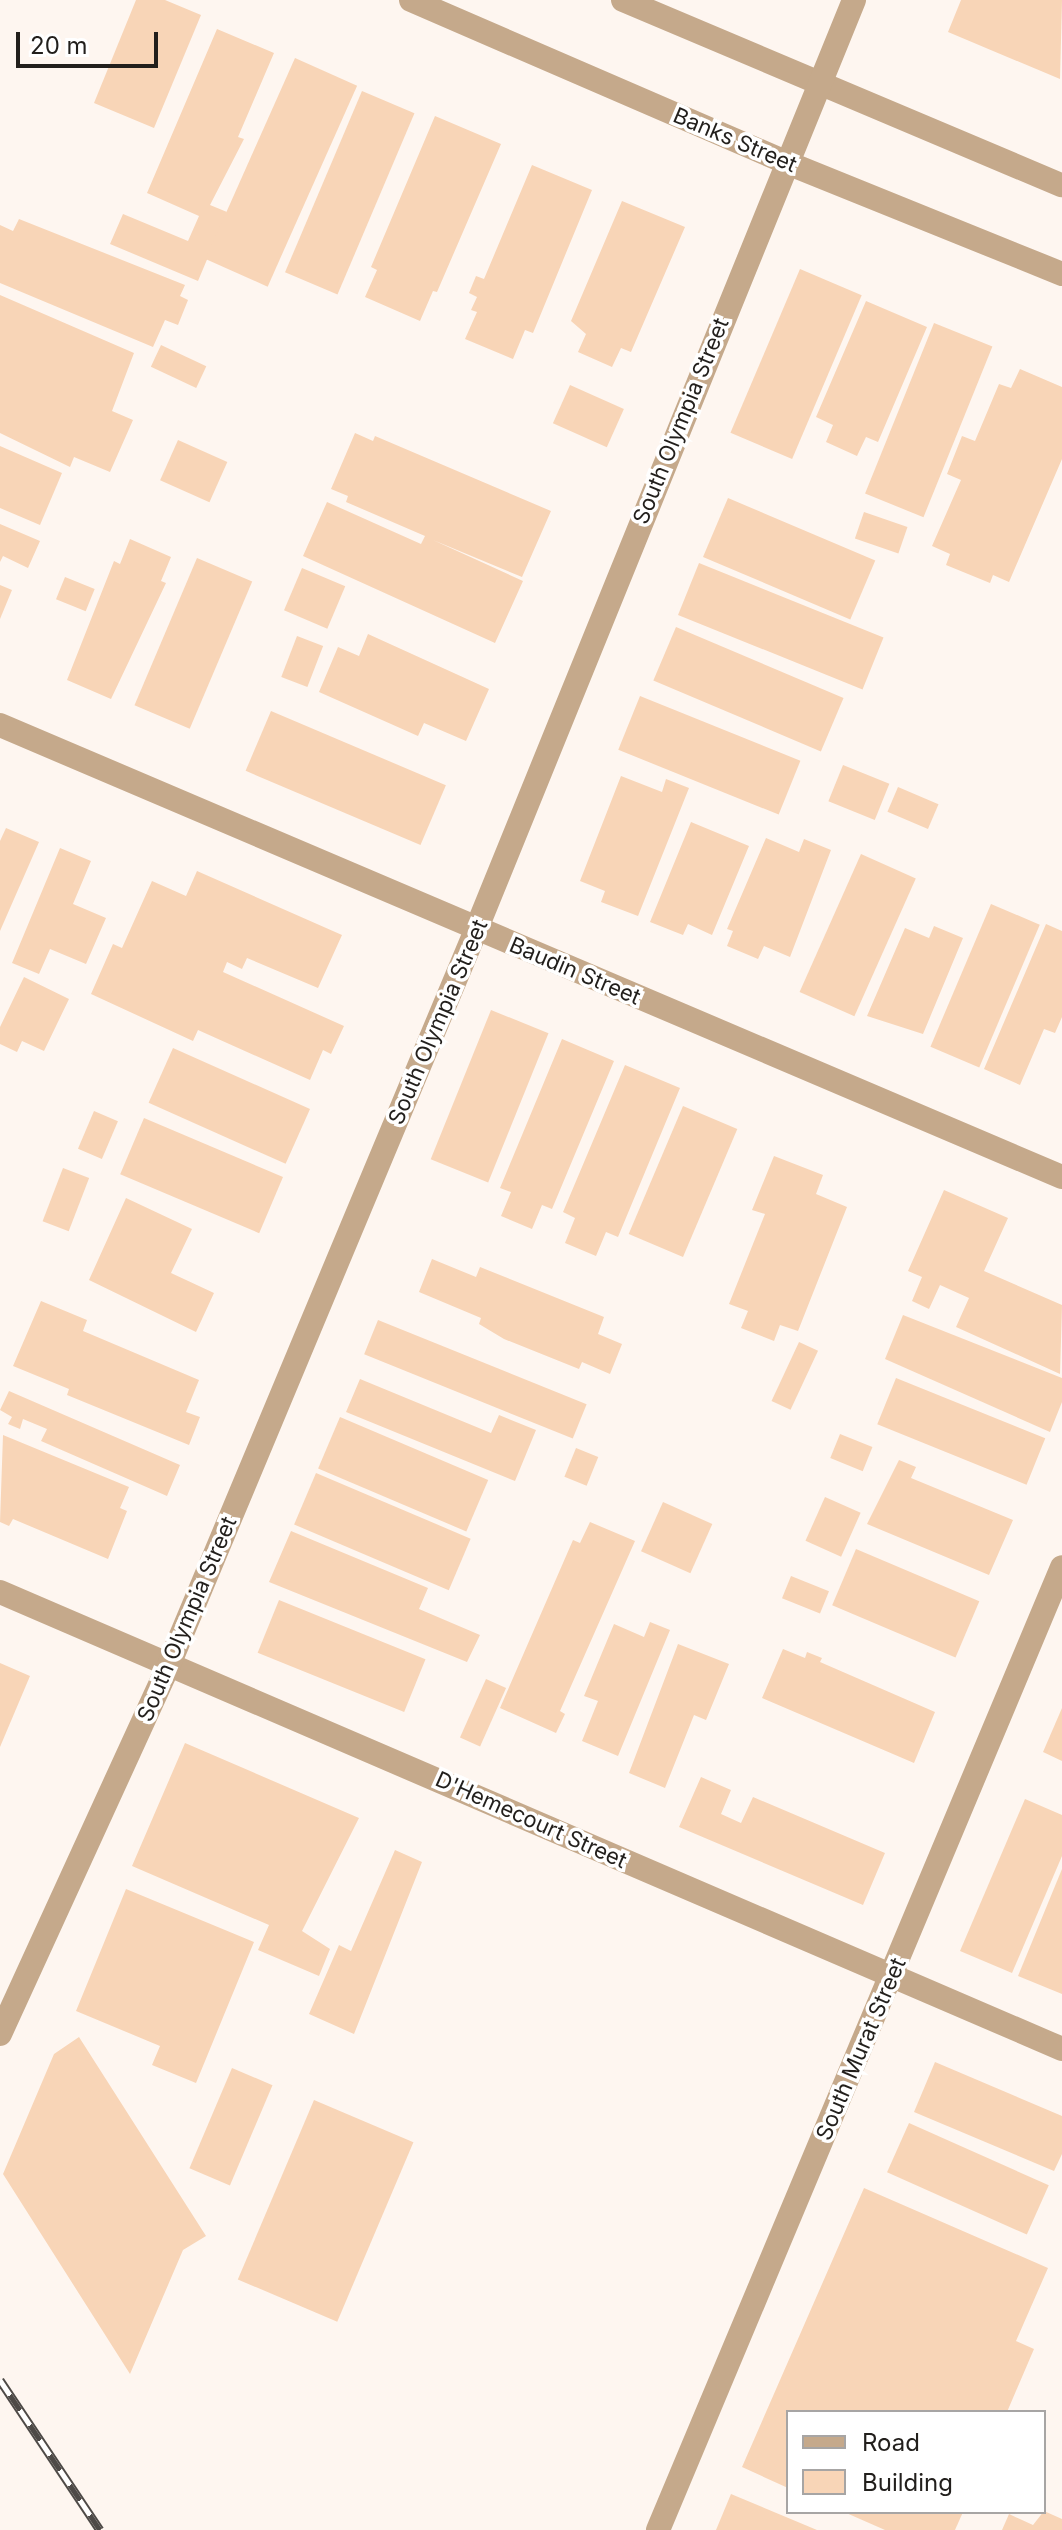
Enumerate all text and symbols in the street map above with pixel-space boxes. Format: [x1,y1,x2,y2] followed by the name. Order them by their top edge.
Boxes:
[20,16,162,66] scale bar
[30,31,88,60] text: 20 m
[669,102,801,178] street label: Banks Street
[628,314,734,528] street label: South Olympia Street
[383,916,493,1128] street label: South Olympia Street
[505,932,645,1010] street label: Baudin Street
[132,1513,242,1725] street label: South Olympia Street
[431,1766,631,1874] street label: D'Hemecourt Street
[811,1954,911,2144] street label: South Murat Street
[786,2410,1046,2514] legend
[862,2428,920,2457] text: Road
[862,2468,953,2497] text: Building

